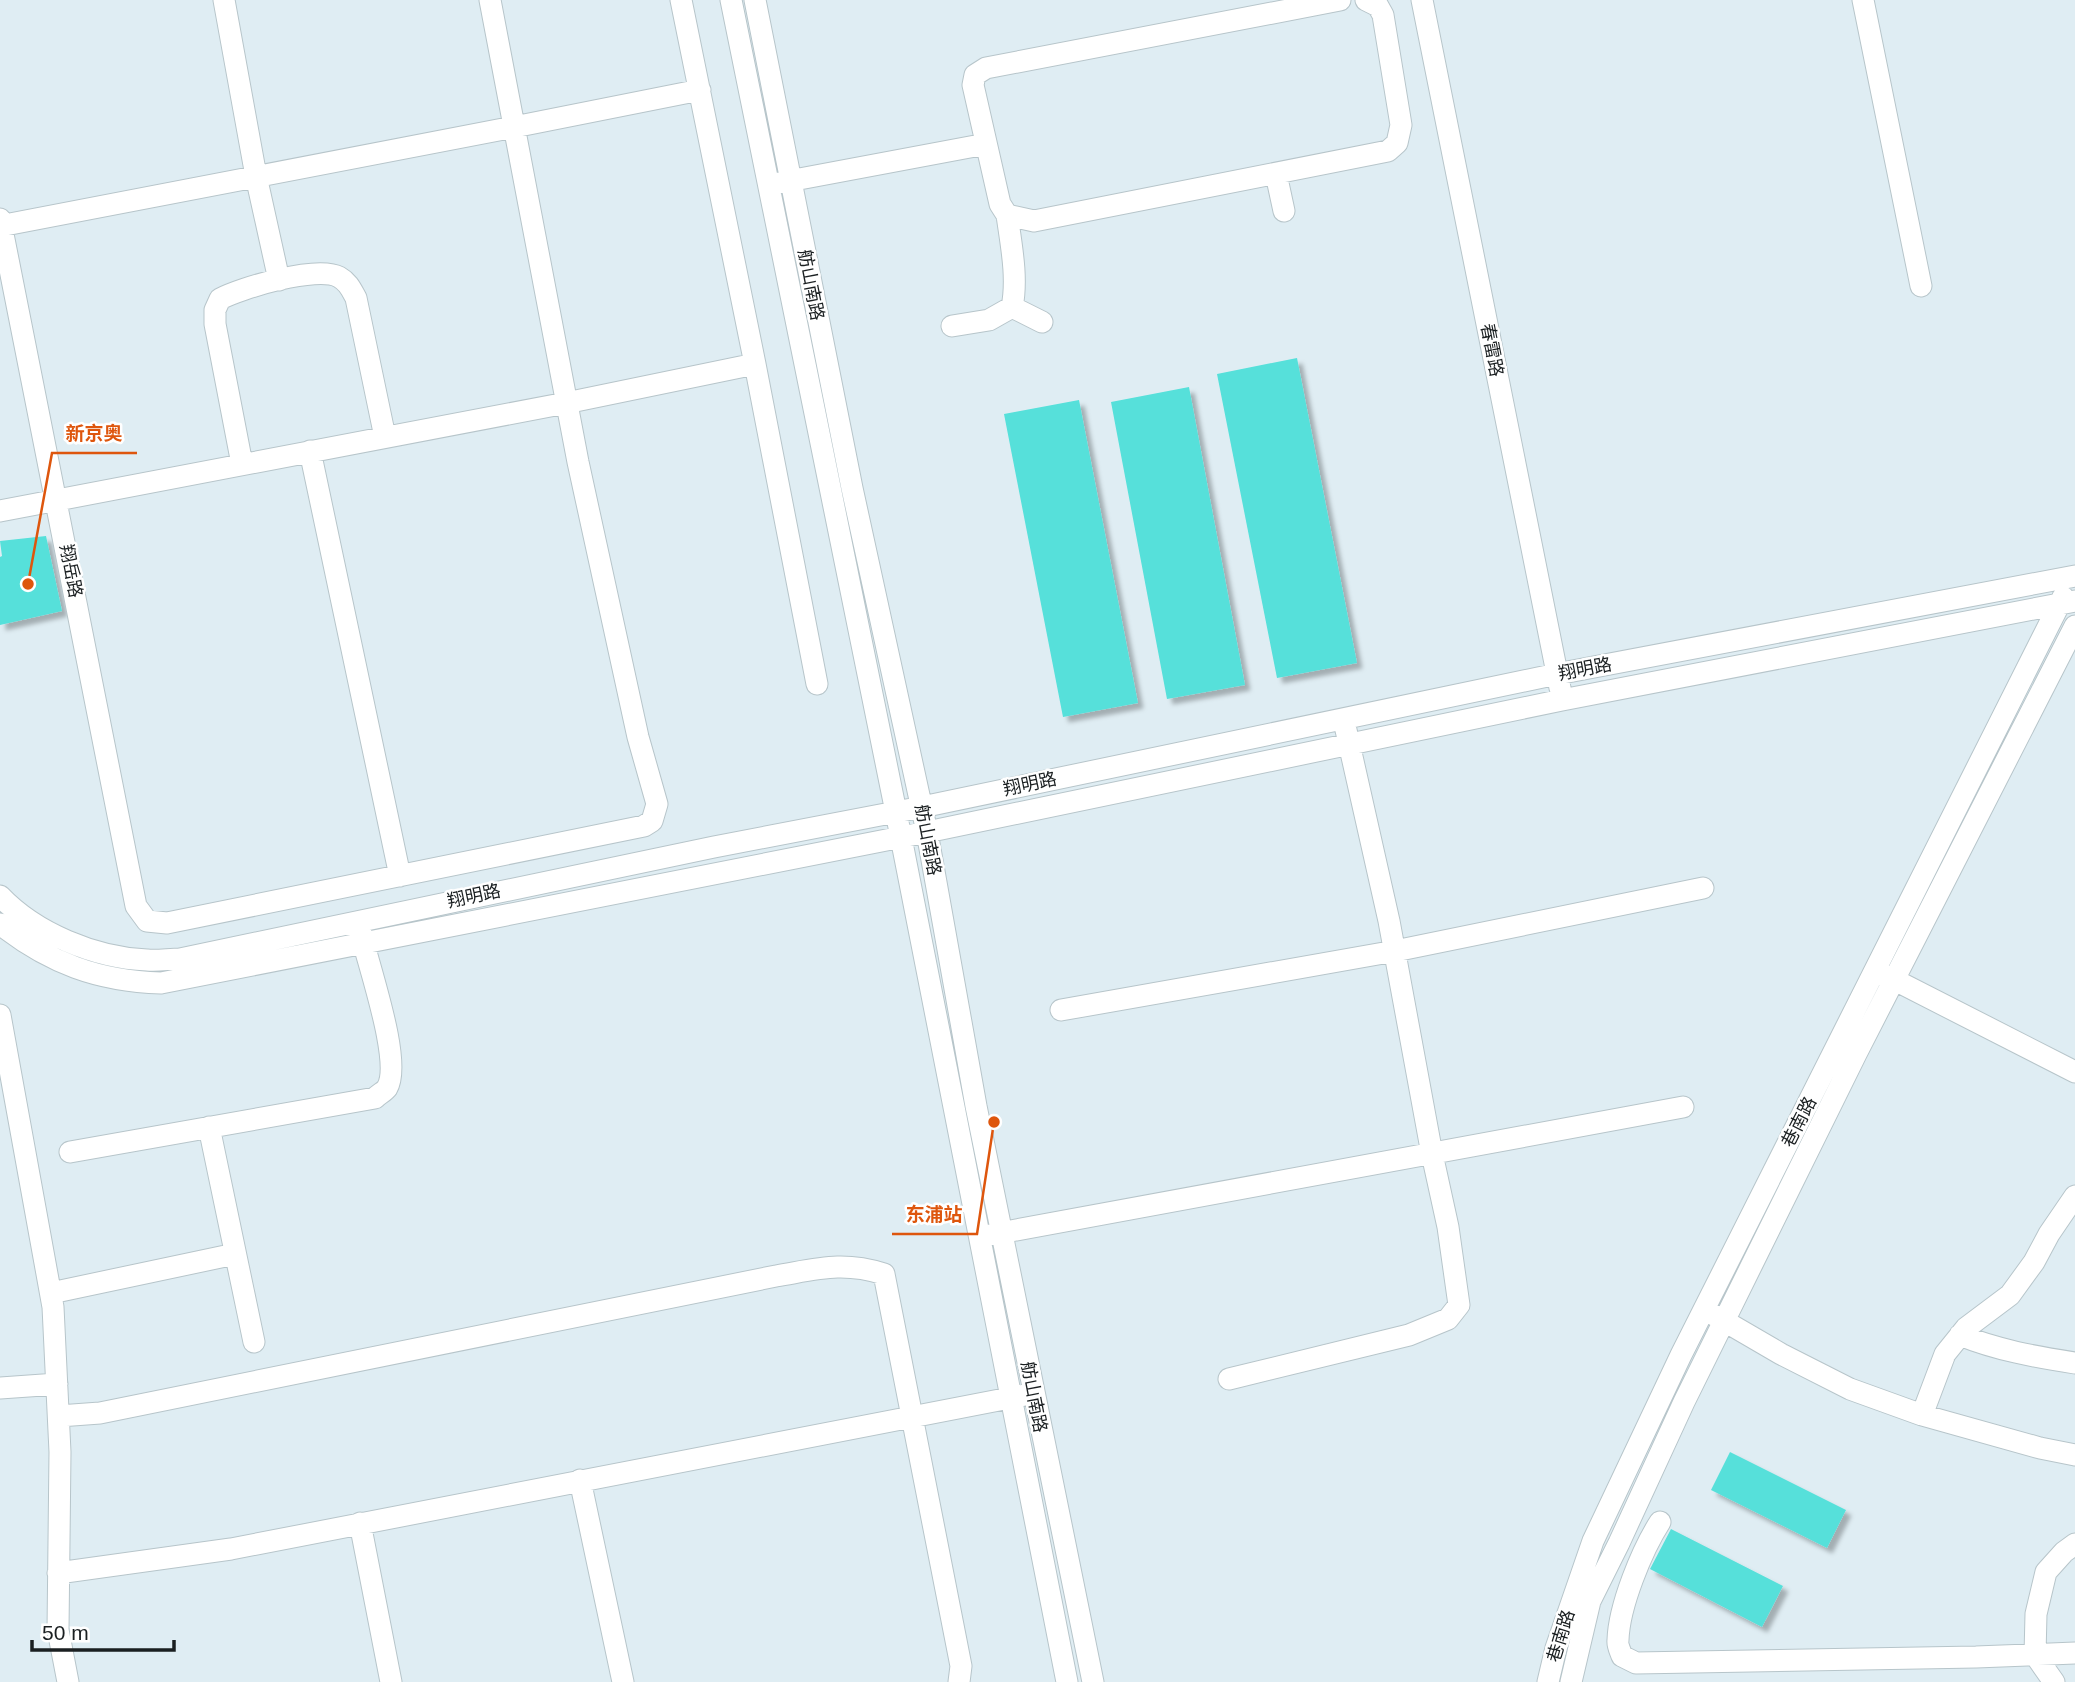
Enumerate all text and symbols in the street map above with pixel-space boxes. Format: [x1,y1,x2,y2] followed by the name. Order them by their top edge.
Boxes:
[794,248,828,322] street label: 舫山南路
[1477,322,1507,378] street label: 春雷路
[52,413,137,453] callout: 新京奥
[65,423,123,444] text: 新京奥
[56,543,86,599] street label: 翔岳路
[1557,654,1613,684] street label: 翔明路
[1002,769,1058,799] street label: 翔明路
[911,803,945,877] street label: 舫山南路
[446,881,502,911] street label: 翔明路
[1778,1093,1820,1151] street label: 巷南路
[892,1194,977,1234] callout: 东浦站
[905,1204,963,1225] text: 东浦站
[1017,1360,1051,1434] street label: 舫山南路
[1544,1607,1578,1665] street label: 巷南路
[32,1608,173,1652] scale bar
[42,1621,89,1644] text: 50 m

